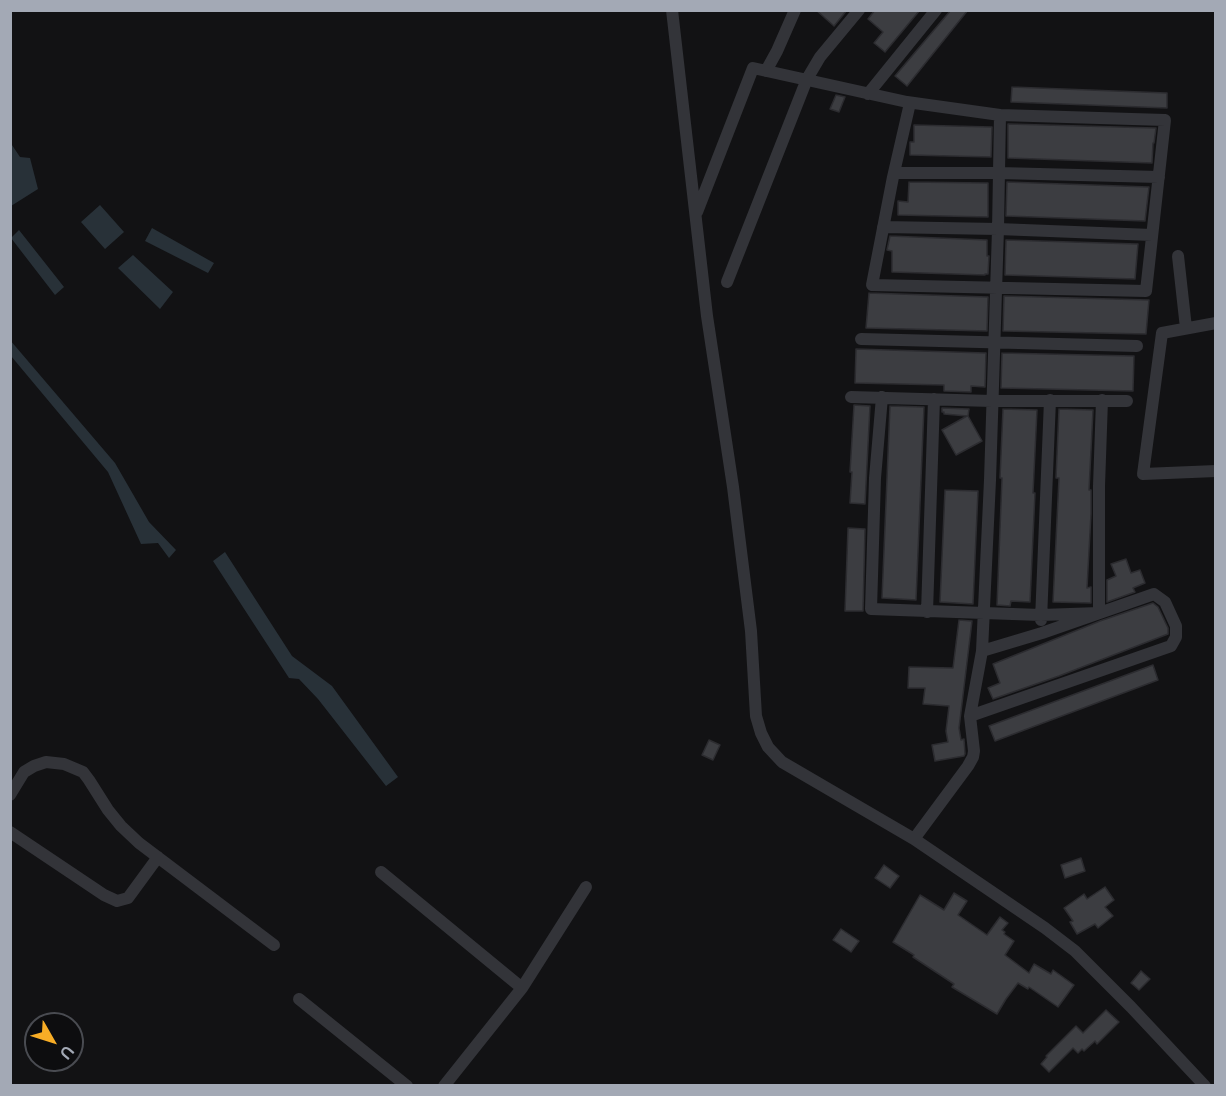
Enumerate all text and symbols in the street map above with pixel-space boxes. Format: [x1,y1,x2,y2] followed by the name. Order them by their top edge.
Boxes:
[24,1012,84,1072] north arrow
[56,1042,78,1063] text: U

